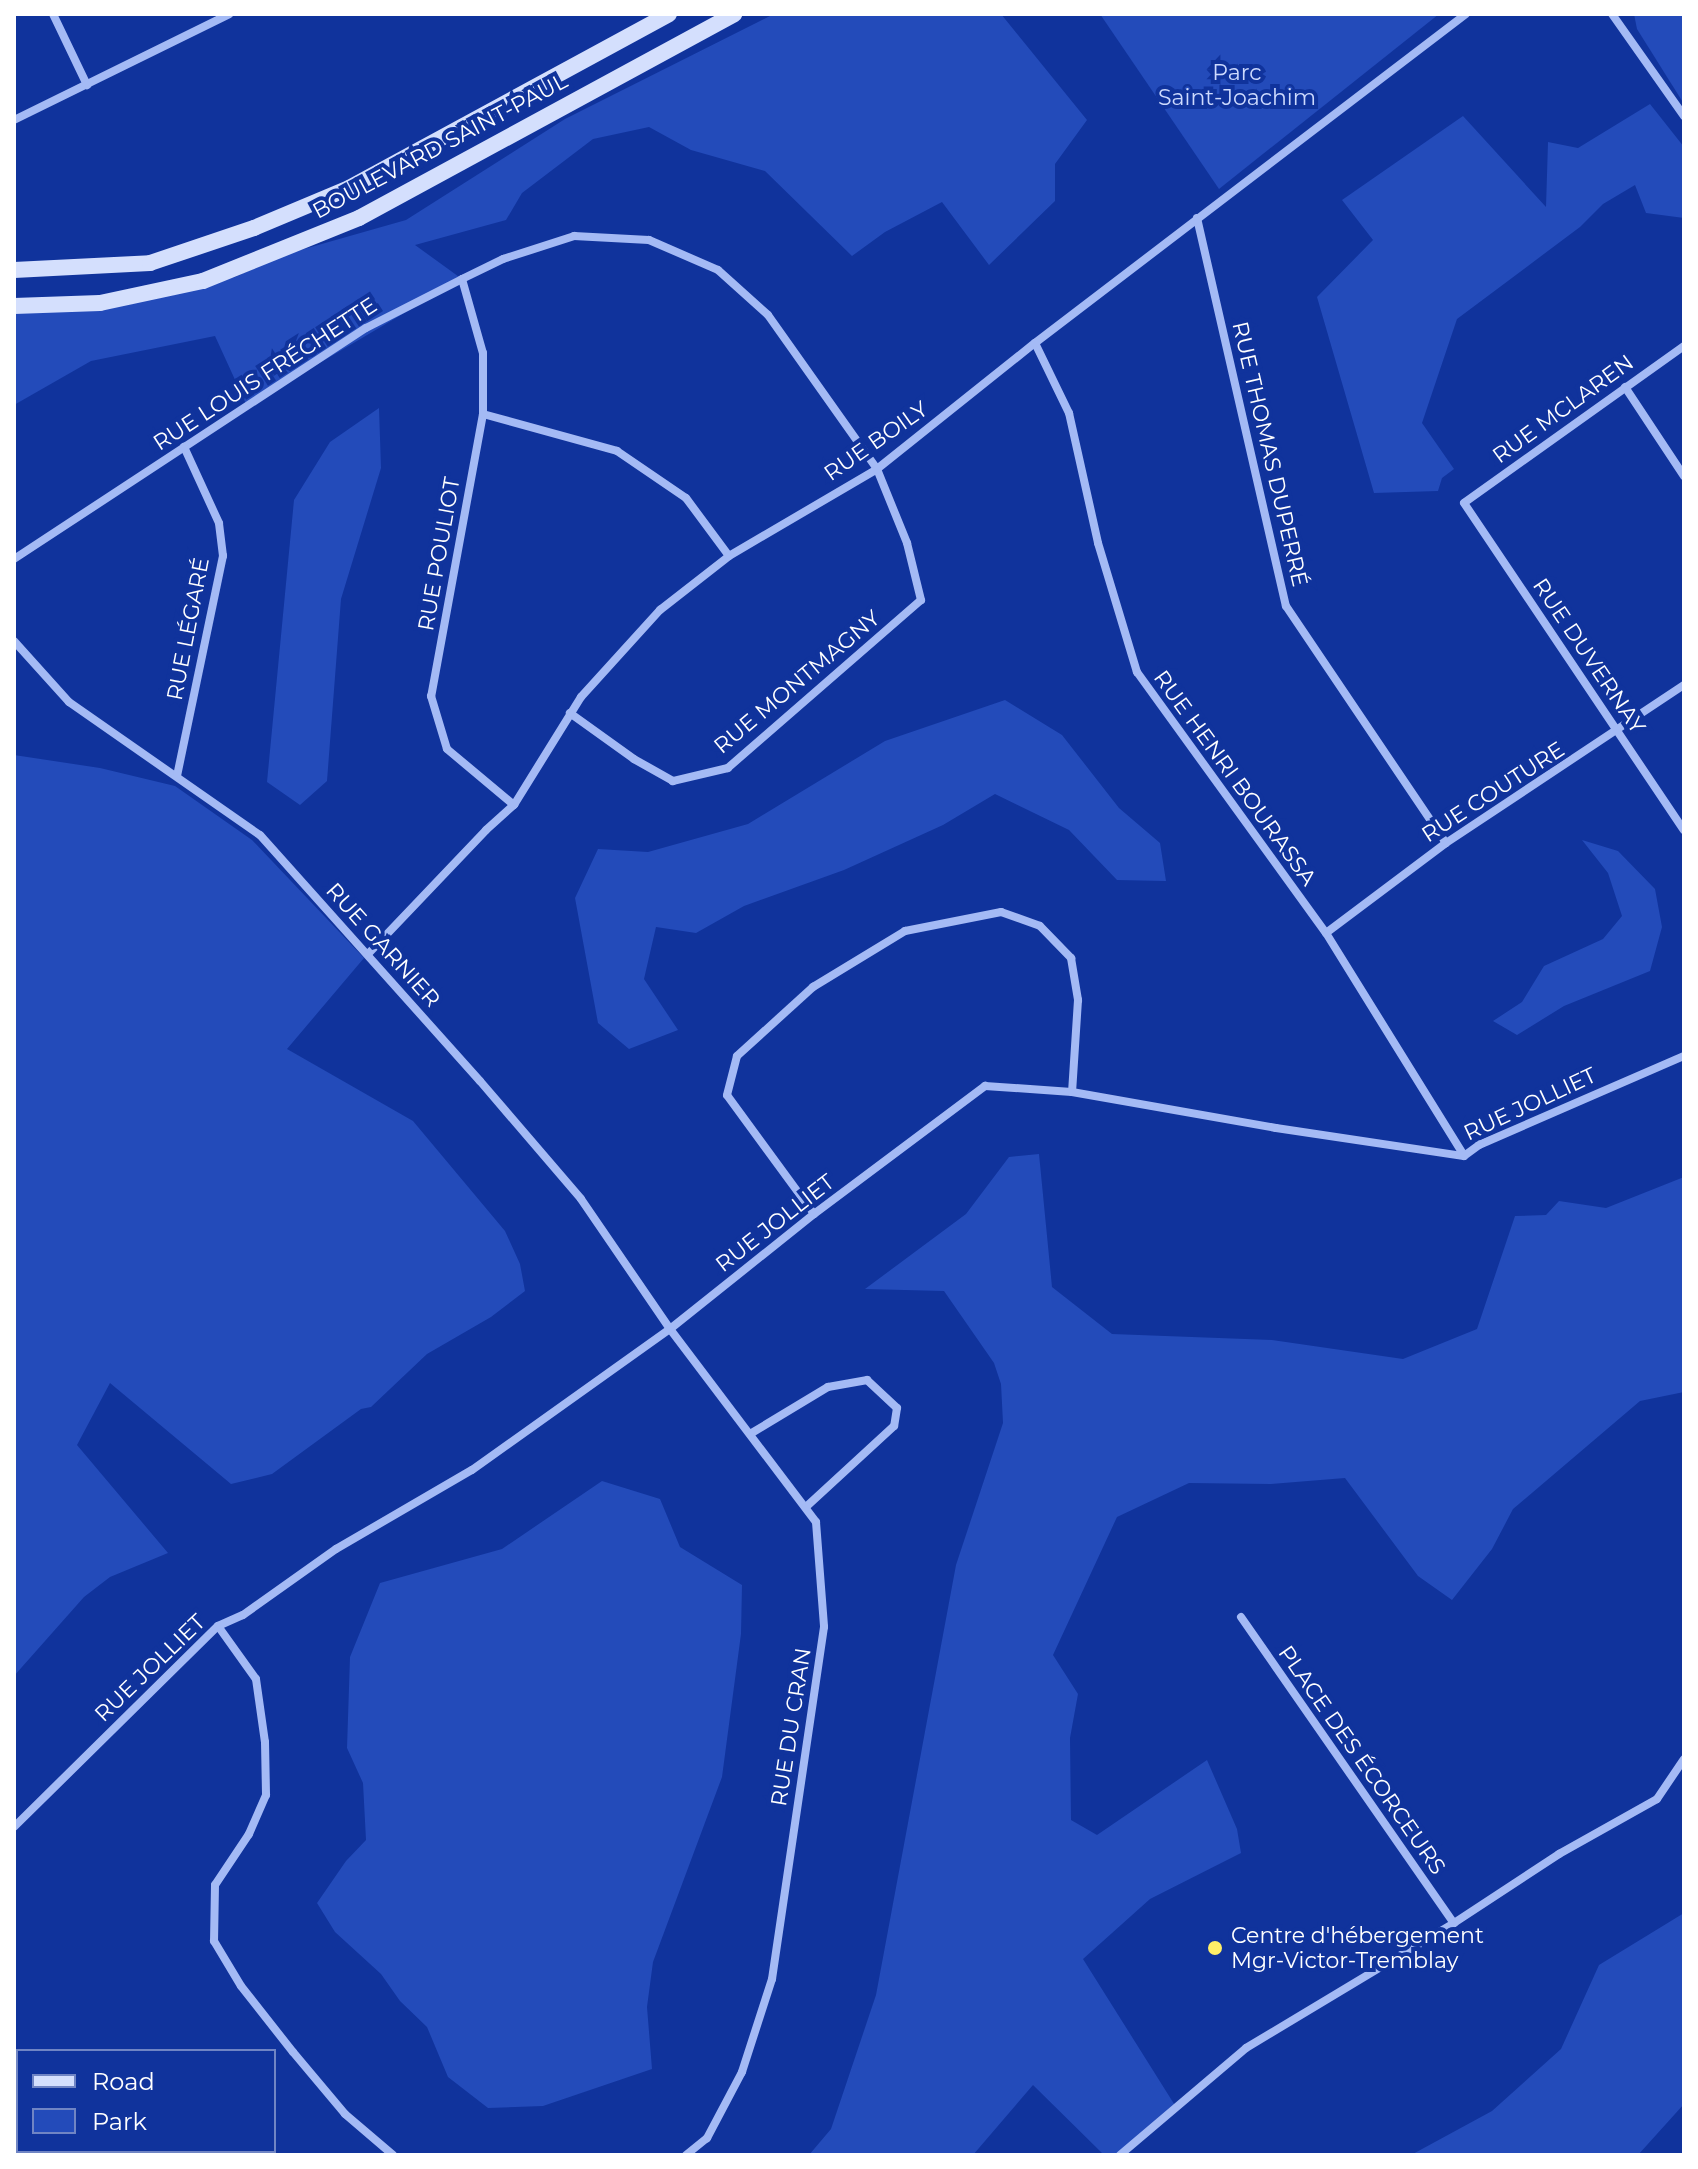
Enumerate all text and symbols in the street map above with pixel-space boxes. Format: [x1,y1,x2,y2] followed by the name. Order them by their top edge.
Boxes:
[1158,59,1316,110] park label: Parc Saint-Joachim
[308,67,572,225] street label: BOULEVARD SAINT-PAUL
[148,292,382,456] street label: RUE LOUIS FRÉCHETTE
[1227,319,1313,589] street label: RUE THOMAS DUPERRÉ
[1487,349,1639,469] street label: RUE MCLAREN
[819,396,933,486] street label: RUE BOILY
[412,475,466,633] street label: RUE POULIOT
[161,555,215,703] street label: RUE LÉGARÉ
[1527,573,1651,739] street label: RUE DUVERNAY
[709,605,885,759] street label: RUE MONTMAGNY
[1148,665,1322,891] street label: RUE HENRI BOURASSA
[1417,736,1569,848] street label: RUE COUTURE
[320,878,446,1012] street label: RUE GARNIER
[1460,1062,1600,1146] street label: RUE JOLLIET
[710,1169,840,1277] street label: RUE JOLLIET
[89,1609,211,1727] street label: RUE JOLLIET
[1273,1640,1451,1880] street label: PLACE DES ÉCORCEURS
[765,1646,817,1808] street label: RUE DU CRAN
[1231,1922,1484,1974] place label: Centre d'hébergement Mgr-Victor-Tremblay
[1206,1939,1224,1957] marker: Centre d'hébergement Mgr-Victor-Tremblay
[16,2049,276,2153] legend
[92,2067,155,2096] text: Road
[92,2107,147,2136] text: Park

